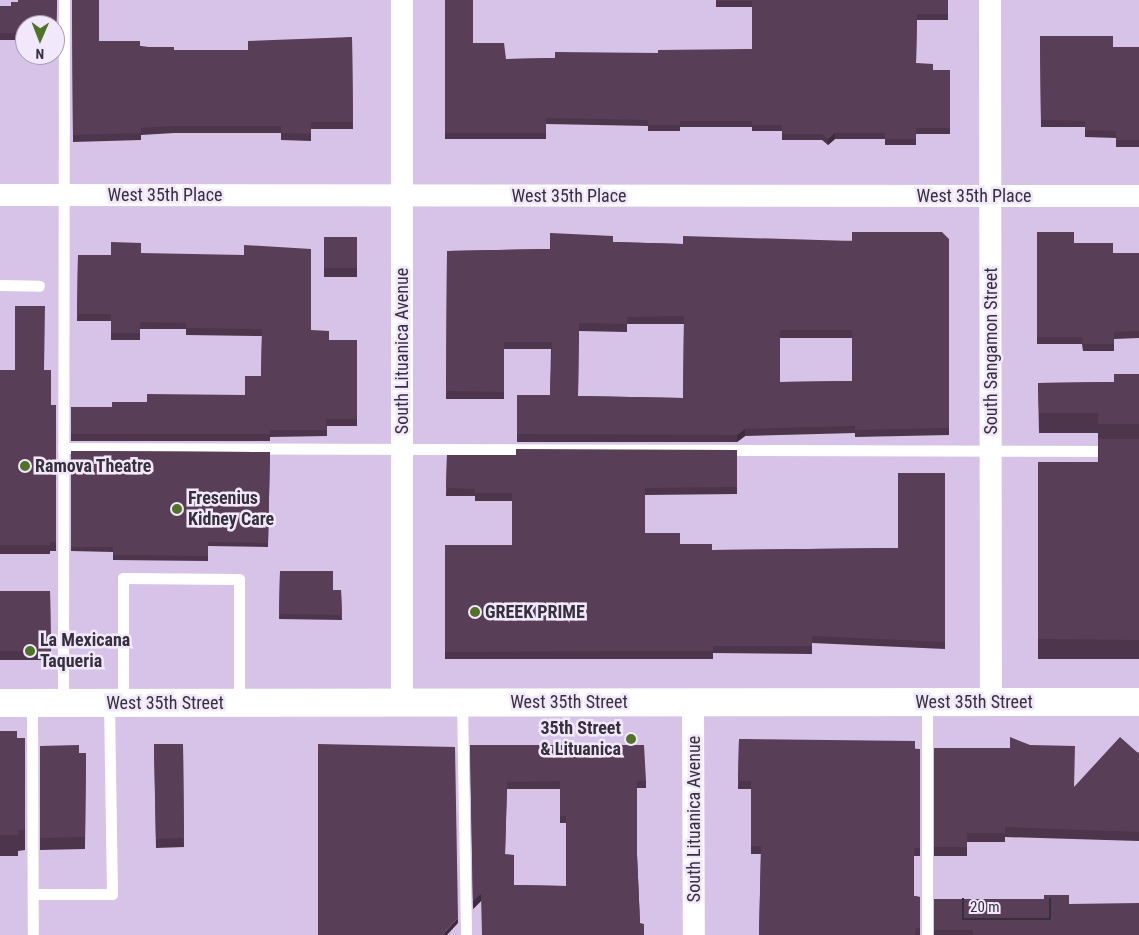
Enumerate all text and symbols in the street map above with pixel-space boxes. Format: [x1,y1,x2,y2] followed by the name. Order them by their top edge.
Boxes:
[15,15,65,65] north arrow
[35,46,44,62] text: N
[108,184,222,206] street label: West 35th Place
[512,185,626,207] street label: West 35th Place
[917,185,1031,207] street label: West 35th Place
[980,267,1002,435] street label: South Sangamon Street
[391,268,413,434] street label: South Lituanica Avenue
[35,455,152,477] place label: Ramova Theatre
[19,460,31,472] marker: Ramova Theatre
[188,488,274,530] place label: Fresenius Kidney Care
[170,502,184,516] marker: Fresenius Kidney Care
[485,601,585,623] place label: GREEK PRIME
[469,606,481,618] marker: GREEK PRIME
[40,630,130,672] place label: La Mexicana Taqueria
[24,645,36,657] marker: La Mexicana Taqueria
[510,691,628,713] street label: West 35th Street
[915,691,1033,713] street label: West 35th Street
[106,692,224,714] street label: West 35th Street
[540,718,621,761] place label: 35th Street & Lituanica
[625,733,637,745] marker: 35th Street & Lituanica
[683,736,705,902] street label: South Lituanica Avenue
[964,888,1053,920] scale bar
[970,898,1000,916] text: 20 m

